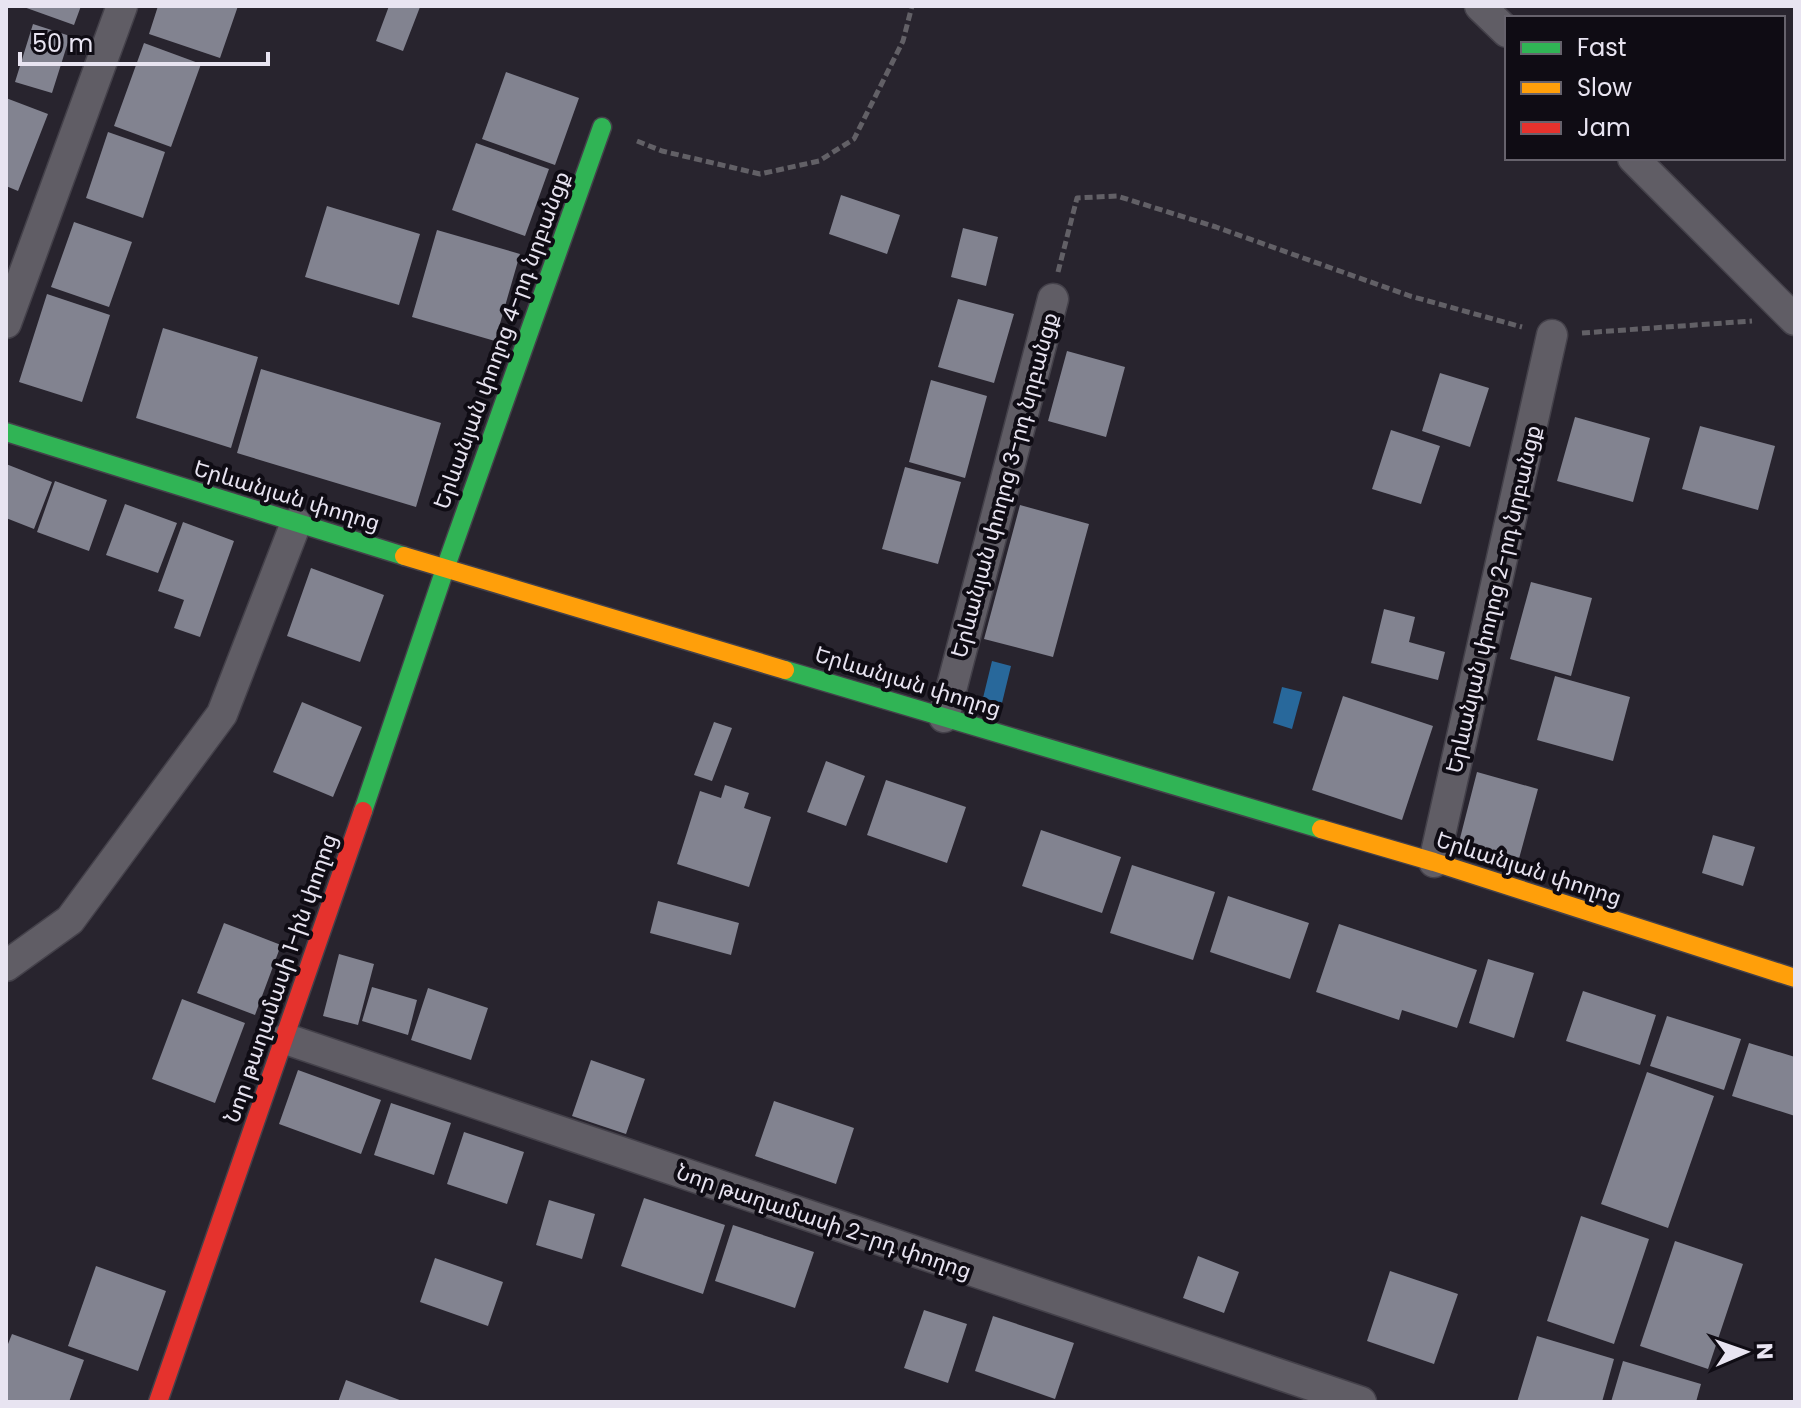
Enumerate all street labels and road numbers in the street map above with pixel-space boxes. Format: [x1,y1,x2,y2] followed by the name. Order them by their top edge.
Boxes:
[426,167,577,513] street label: Երևանյան փողոց 4-րդ նրբանցք
[943,309,1066,661] street label: Երևանյան փողոց 3-րդ նրբանցք
[1438,422,1549,776] street label: Երևանյան փողոց 2-րդ նրբանցք
[190,452,384,539] street label: Երևանյան փողոց
[811,638,1005,725] street label: Երևանյան փողոց
[1432,824,1626,913] street label: Երևանյան փողոց
[216,829,345,1127] street label: Նոր թաղամասի 1-ին փողոց
[672,1156,976,1287] street label: Նոր թաղամասի 2-րդ փողոց

